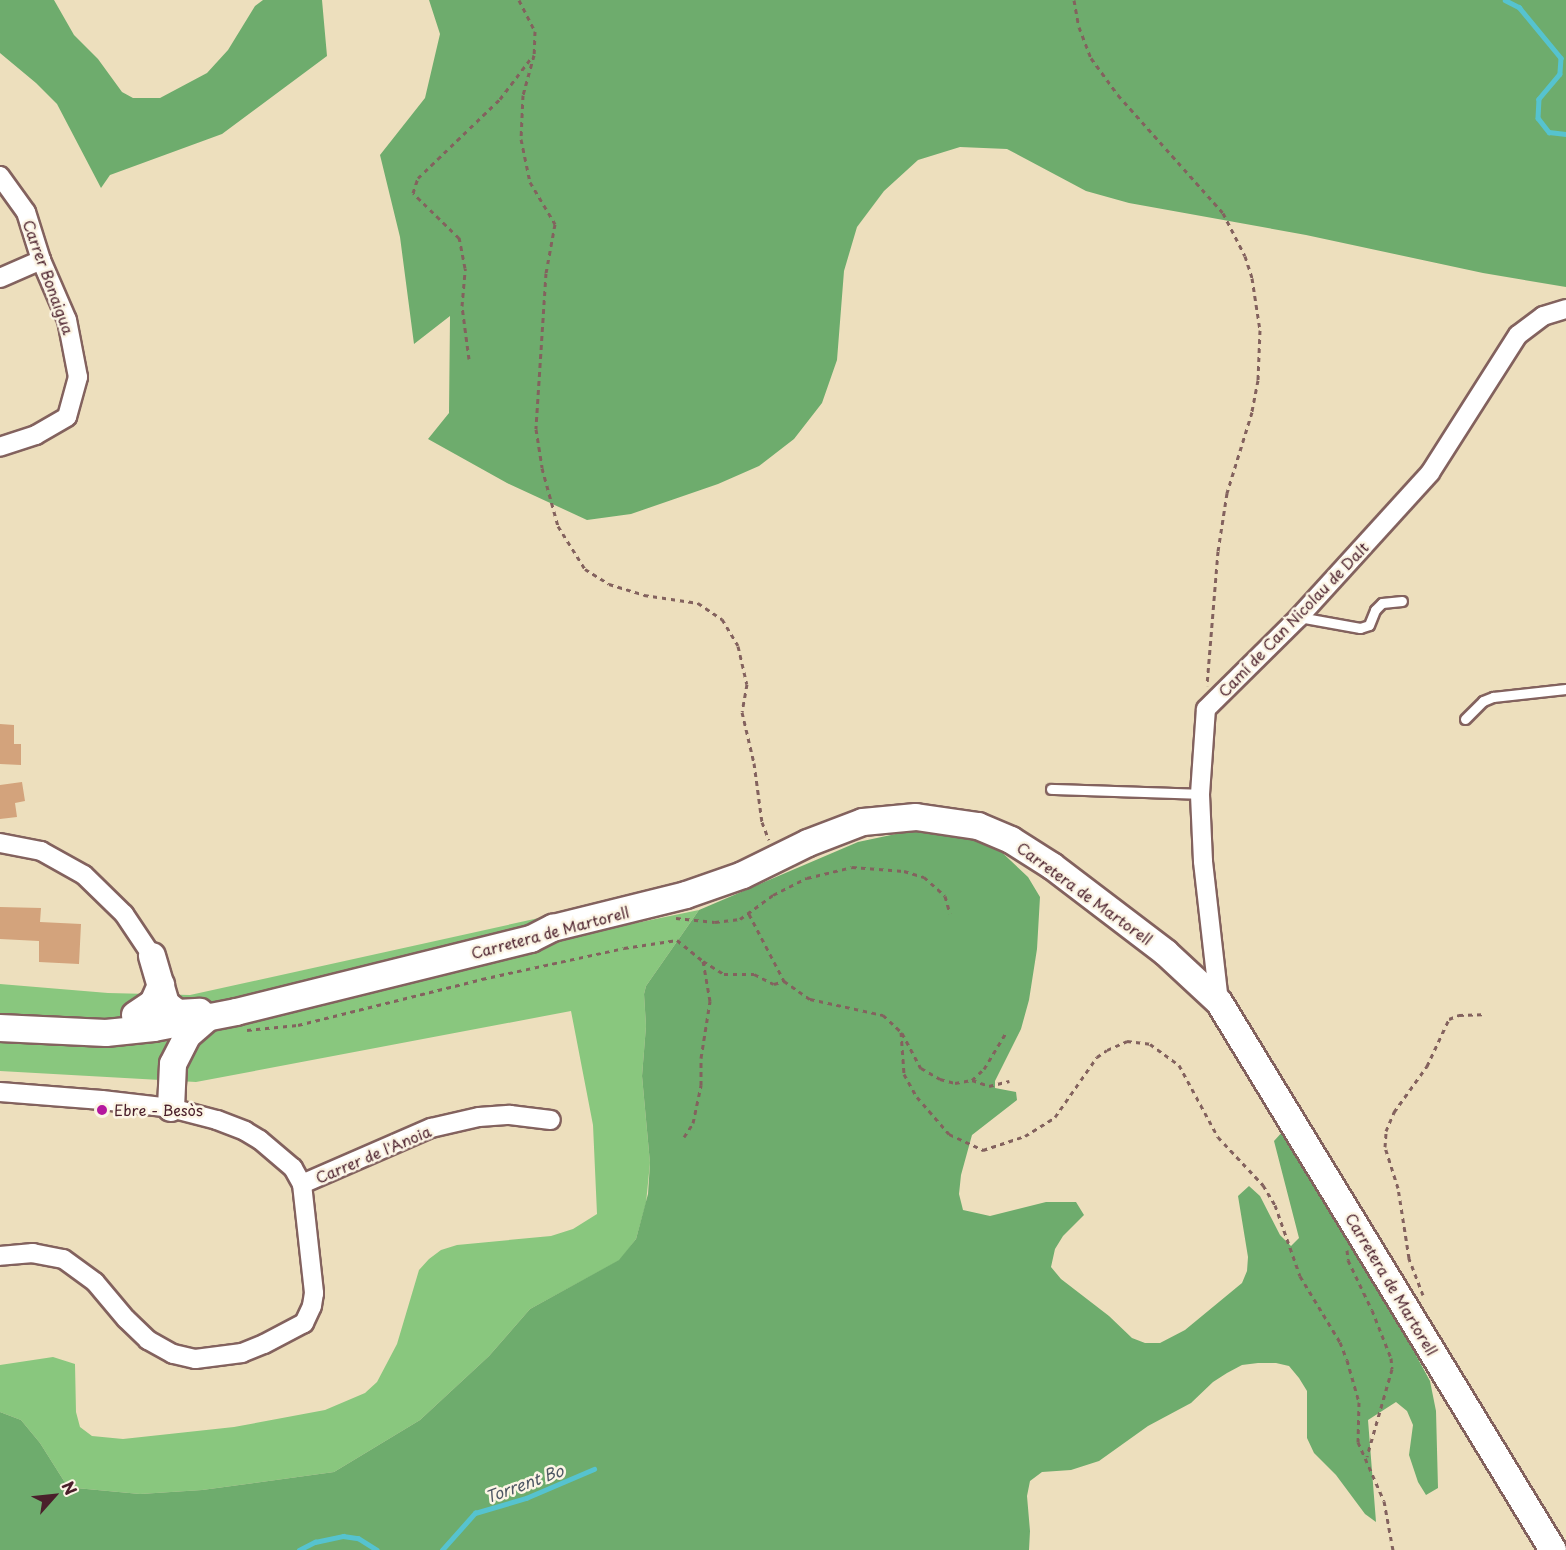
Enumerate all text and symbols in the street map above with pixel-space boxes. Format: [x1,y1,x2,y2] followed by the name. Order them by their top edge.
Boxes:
[20,217,78,337] street label: Carrer Bonaigua
[1213,536,1373,702] street label: Camí de Can Nicolau de Dalt
[1013,837,1157,949] street label: Carretera de Martorell
[468,902,632,962] street label: Carretera de Martorell
[114,1101,204,1119] place label: Ebre - Besòs
[95,1103,109,1117] marker: Ebre - Besòs
[312,1121,434,1187] street label: Carrer de l'Anoia
[1342,1208,1442,1360] street label: Carretera de Martorell
[482,1460,566,1506] water label: Torrent Bo
[24,1466,84,1526] north arrow
[56,1477,84,1499] text: N

